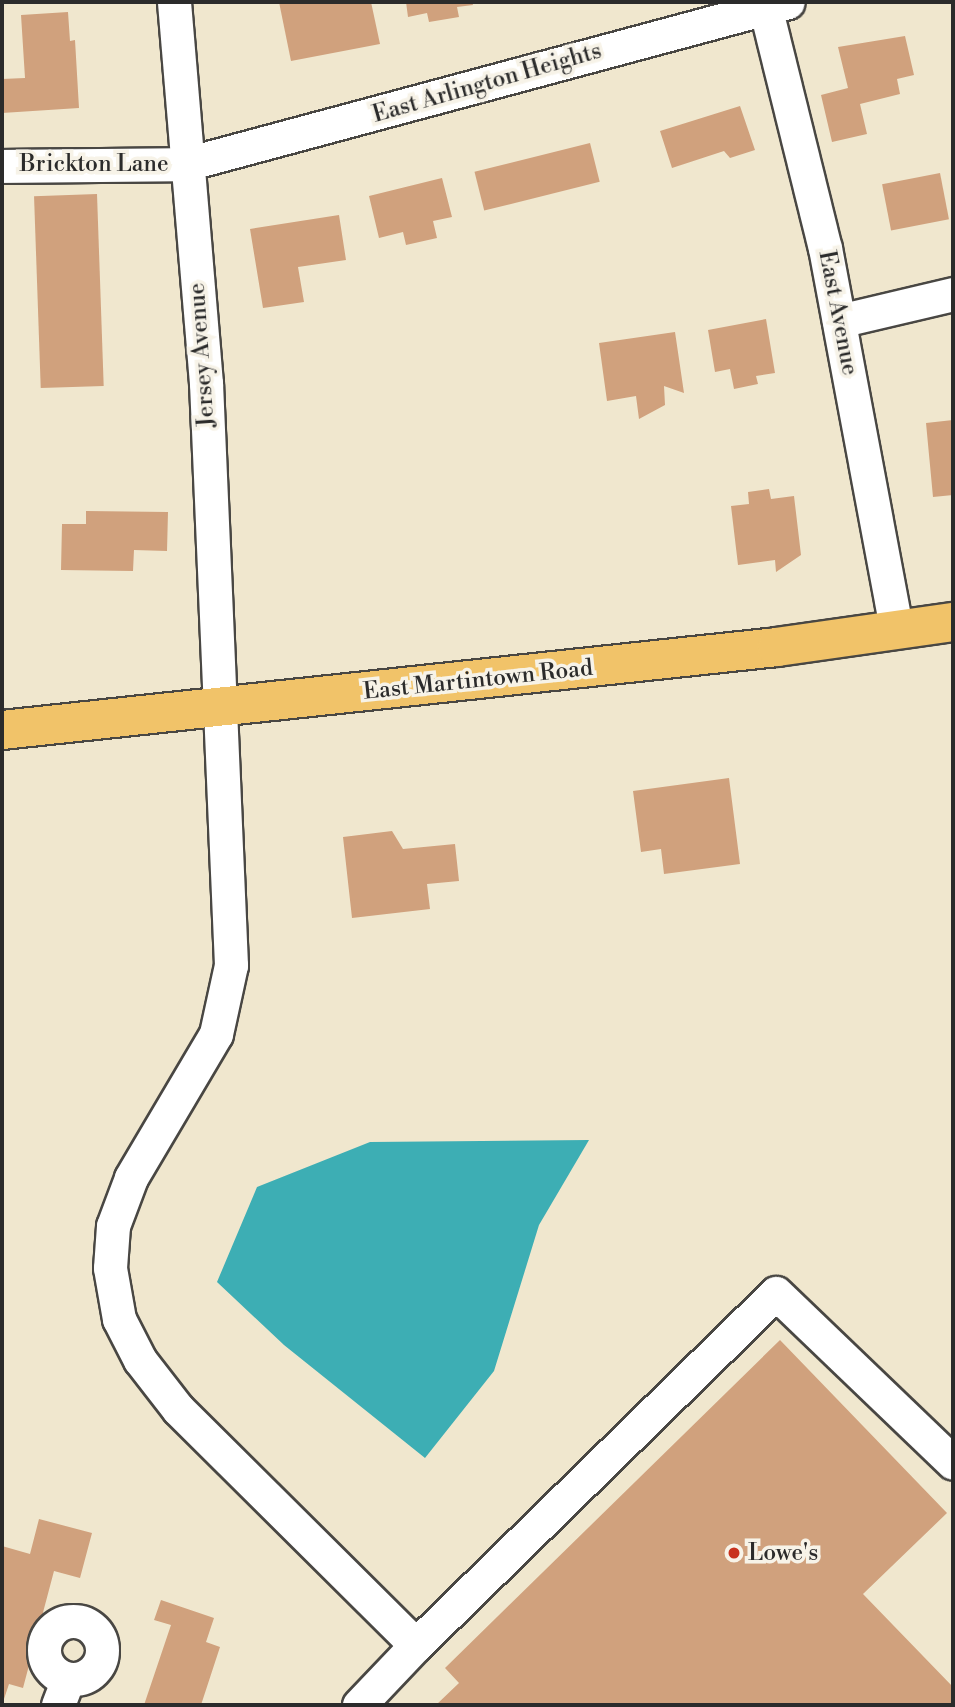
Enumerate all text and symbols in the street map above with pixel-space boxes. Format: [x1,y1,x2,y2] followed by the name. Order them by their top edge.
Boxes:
[369,37,605,129] street label: East Arlington Heights
[19,150,169,178] street label: Brickton Lane
[812,248,864,378] street label: East Avenue
[183,282,221,428] street label: Jersey Avenue
[362,654,594,706] street label: East Martintown Road
[748,1539,818,1567] place label: Lowe's
[726,1545,742,1561] marker: Lowe's

